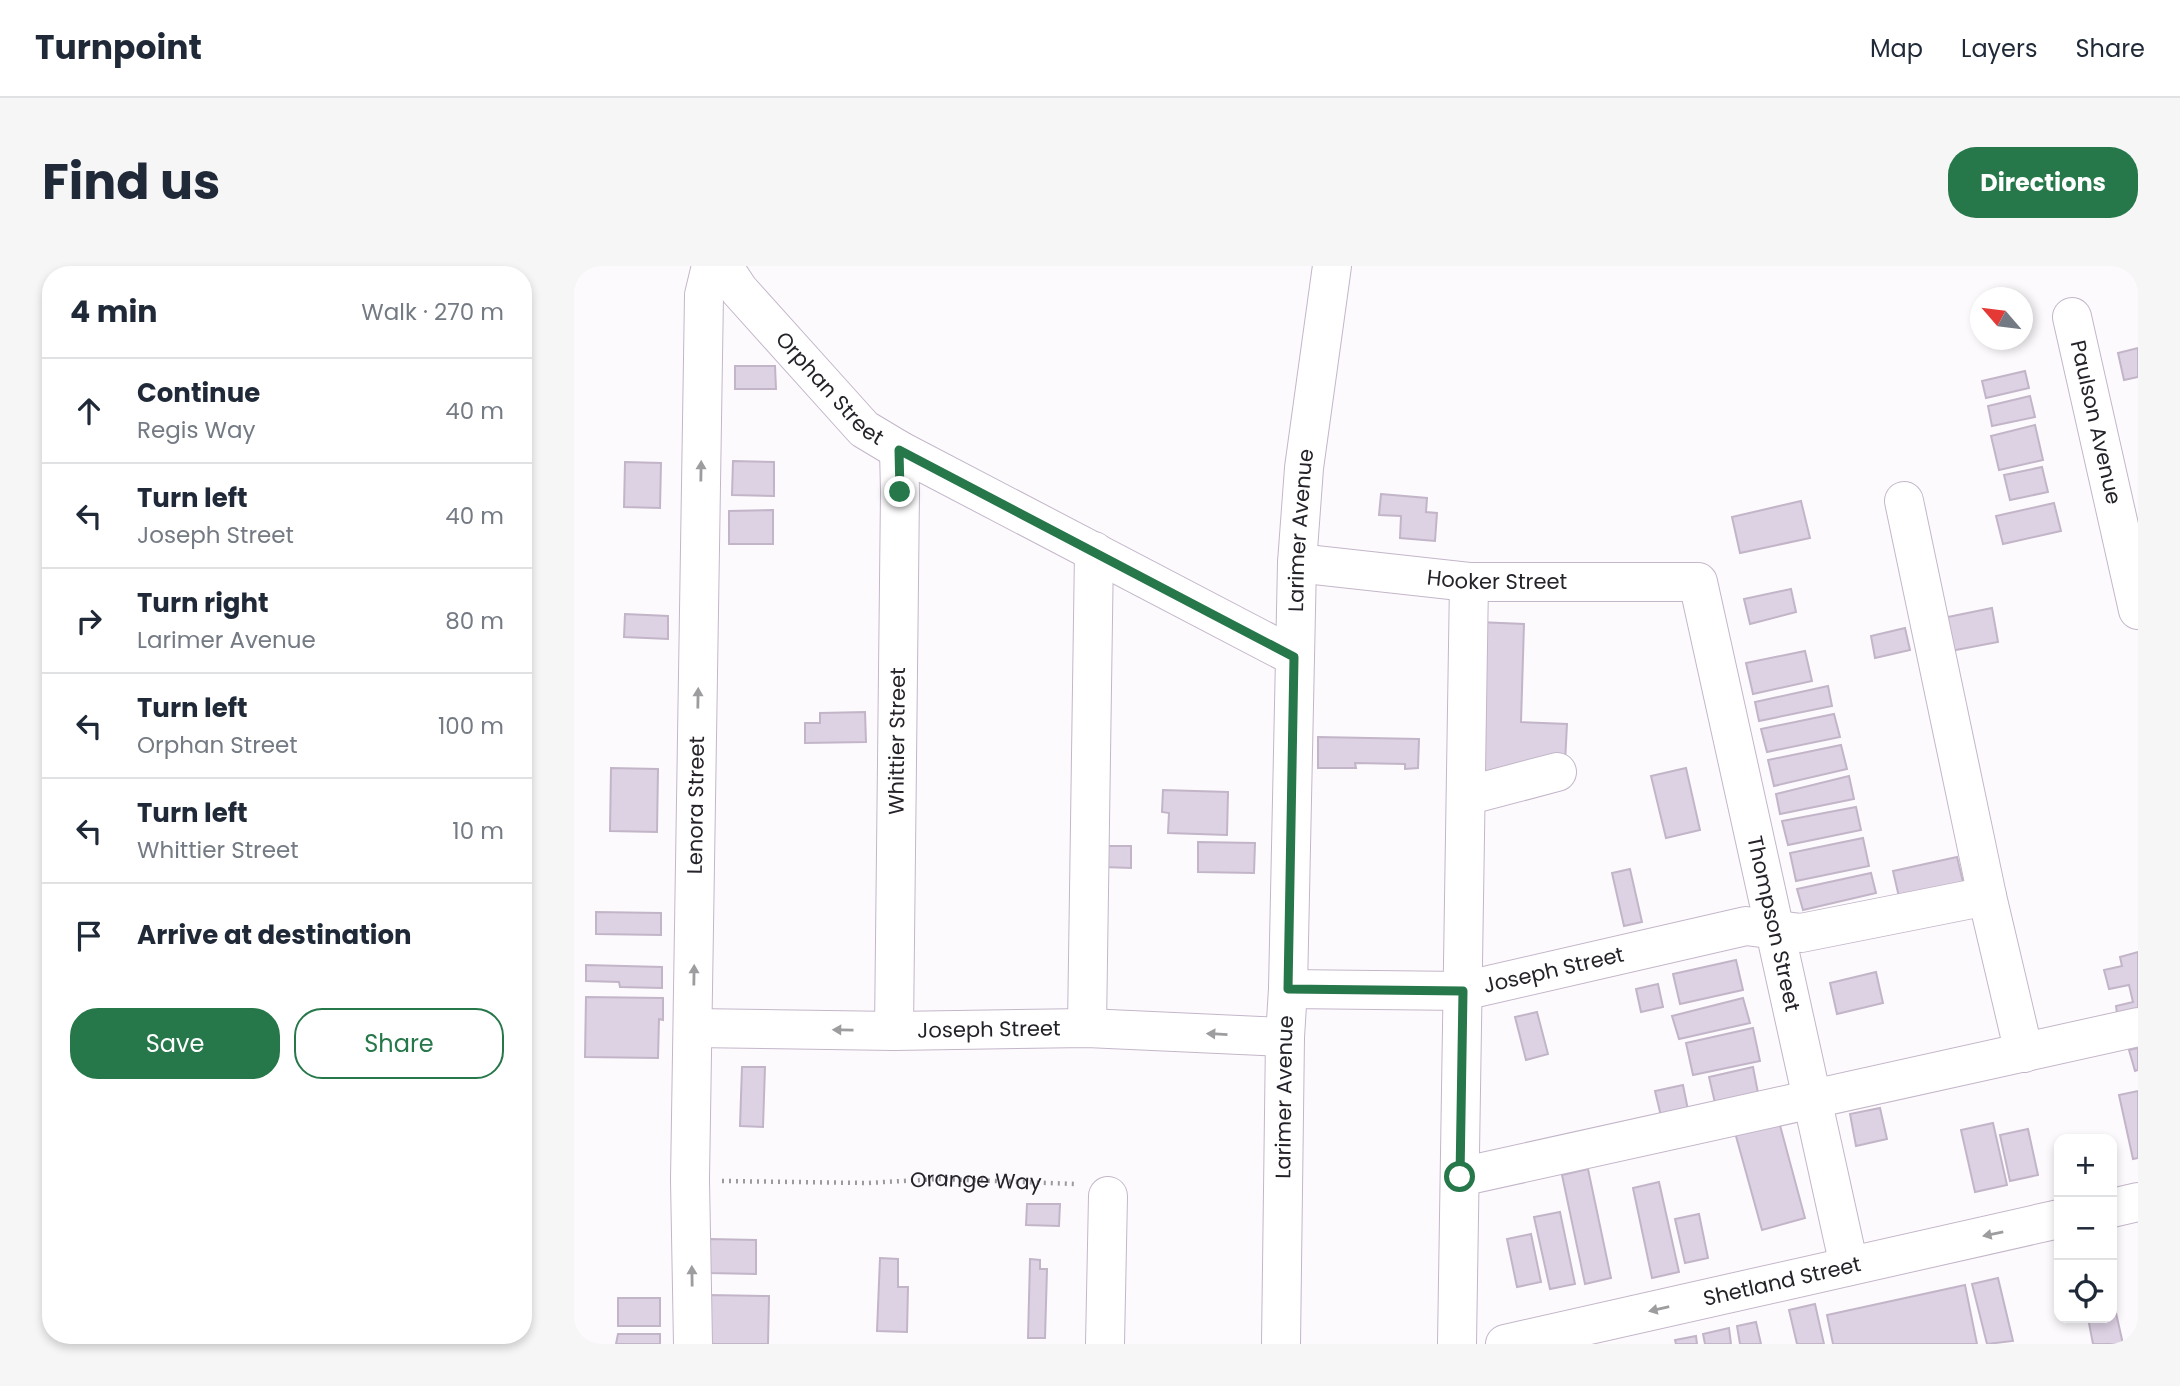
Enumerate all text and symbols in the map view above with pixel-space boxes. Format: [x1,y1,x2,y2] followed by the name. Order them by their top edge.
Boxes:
[35,24,202,71] text: Turnpoint
[1870,32,1923,65] text: Map
[1961,32,2037,65] text: Layers
[2075,32,2145,65] text: Share
[1948,147,2138,218] button: Directions
[42,148,220,216] text: Find us
[1970,287,2033,350] north arrow
[70,290,158,333] text: 4 min
[361,296,504,328] text: Walk · 270 m
[769,325,889,452] street label: Orphan Street
[2064,337,2129,507] street label: Paulson Avenue
[137,375,260,411] text: Continue
[70,392,108,430] icon: ahead
[445,395,504,427] text: 40 m
[137,414,256,446] text: Regis Way
[1281,447,1321,612] street label: Larimer Avenue
[695,460,707,482] one-way arrow
[884,476,915,507] route end
[137,480,248,516] text: Turn left
[70,497,108,535] icon: left
[445,500,504,532] text: 40 m
[137,519,294,551] text: Joseph Street
[1426,562,1567,596] street label: Hooker Street
[137,585,269,621] text: Turn right
[70,602,108,640] icon: right
[445,605,504,637] text: 80 m
[137,624,316,656] text: Larimer Avenue
[881,667,912,815] street label: Whittier Street
[692,687,704,709] one-way arrow
[137,690,248,726] text: Turn left
[70,707,108,745] icon: left
[438,710,504,742] text: 100 m
[137,729,298,761] text: Orphan Street
[680,736,711,874] street label: Lenora Street
[137,795,248,831] text: Turn left
[70,812,108,850] icon: left
[452,815,504,847] text: 10 m
[1740,833,1807,1014] street label: Thompson Street
[137,834,299,866] text: Whittier Street
[70,917,108,955] icon: arrive
[137,917,412,953] text: Arrive at destination
[1480,940,1627,1000] street label: Joseph Street
[688,964,700,986] one-way arrow
[70,1008,280,1079] button: Save
[294,1008,504,1079] button: Share
[917,1013,1061,1045] street label: Joseph Street
[1268,1014,1300,1179] street label: Larimer Avenue
[831,1025,853,1036] one-way arrow
[1206,1028,1228,1039] one-way arrow
[2054,1134,2117,1323] map controls
[2054,1134,2117,1197] button: +
[1444,1161,1475,1192] route start
[909,1164,1042,1197] street label: Orange Way
[2054,1197,2117,1260] button: −
[1982,1229,2004,1240] one-way arrow
[1700,1249,1863,1313] street label: Shetland Street
[2054,1260,2117,1323] button: locate
[686,1265,697,1287] one-way arrow
[1648,1304,1670,1315] one-way arrow

